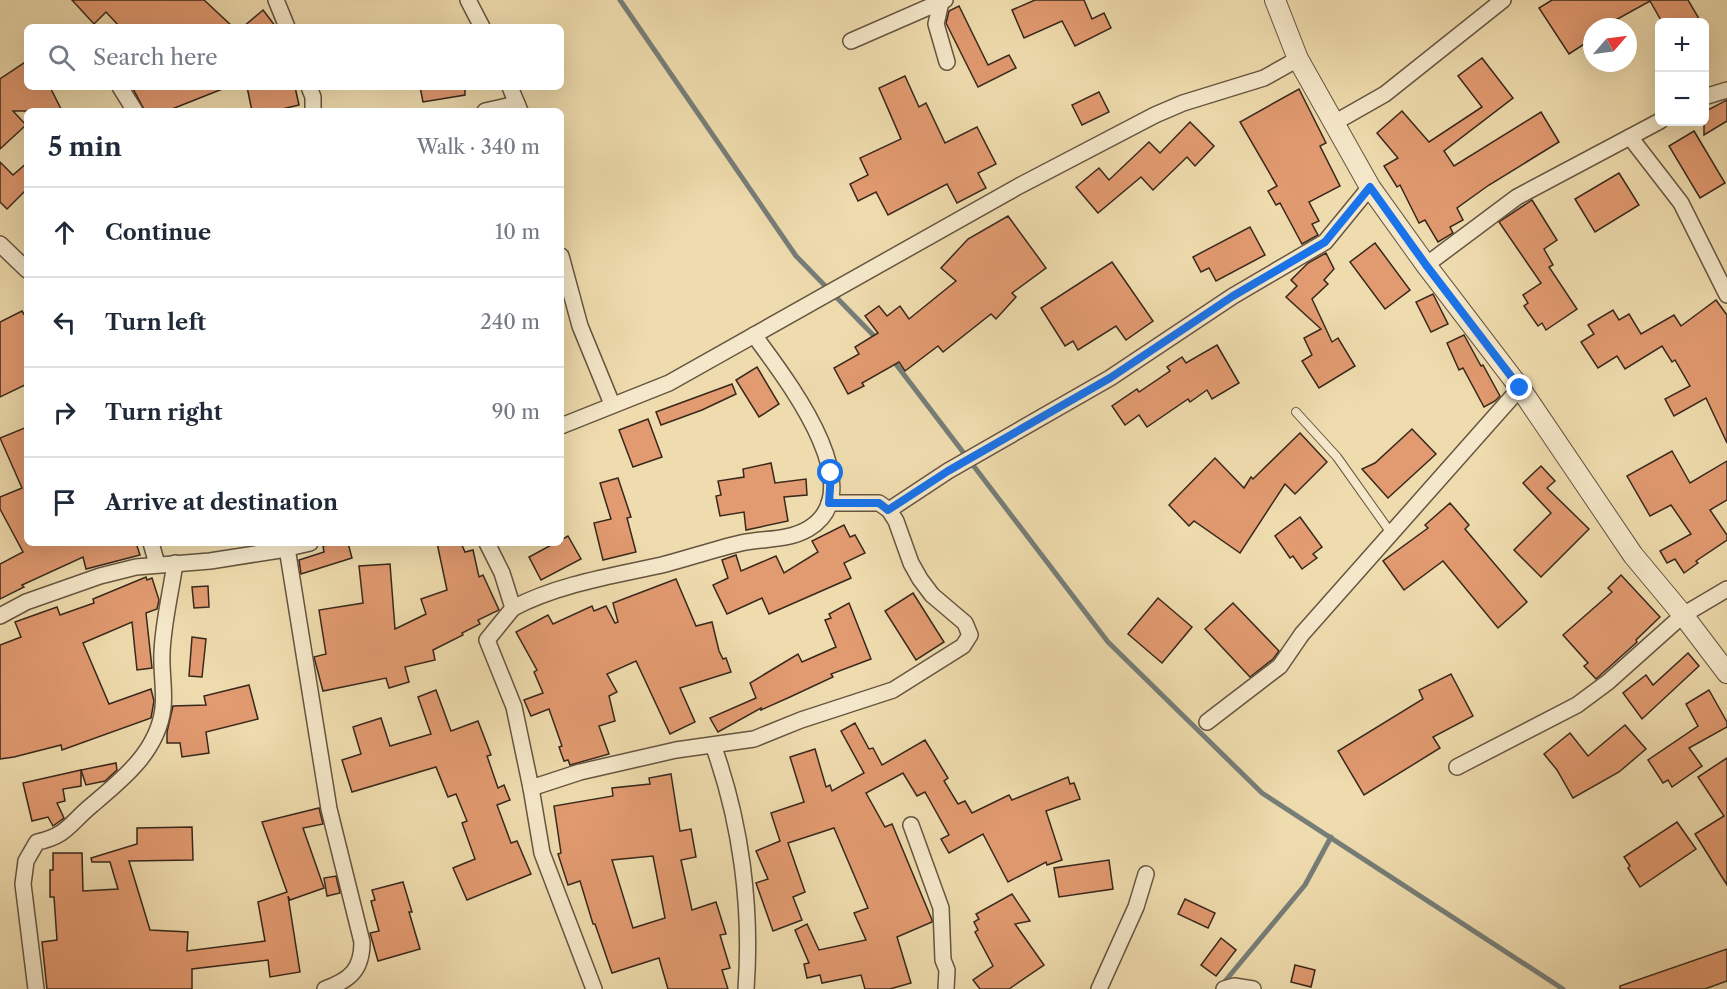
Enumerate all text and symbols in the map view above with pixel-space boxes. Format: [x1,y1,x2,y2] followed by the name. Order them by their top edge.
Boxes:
[1583,18,1637,72] north arrow
[1655,18,1709,126] map controls
[1655,18,1709,72] button: +
[24,24,564,90] search box
[45,41,78,74] icon: search
[93,44,218,71] text: Search here
[1655,72,1709,126] button: −
[48,131,122,163] text: 5 min
[417,135,540,159] text: Walk · 340 m
[48,216,81,249] icon: ahead
[105,219,211,246] text: Continue
[495,220,540,244] text: 10 m
[48,306,81,339] icon: left
[105,309,206,336] text: Turn left
[480,310,540,334] text: 240 m
[1506,374,1532,400] route end
[48,396,81,429] icon: right
[105,399,223,426] text: Turn right
[492,400,540,424] text: 90 m
[817,459,843,485] route start
[48,486,81,519] icon: arrive
[105,489,338,516] text: Arrive at destination

